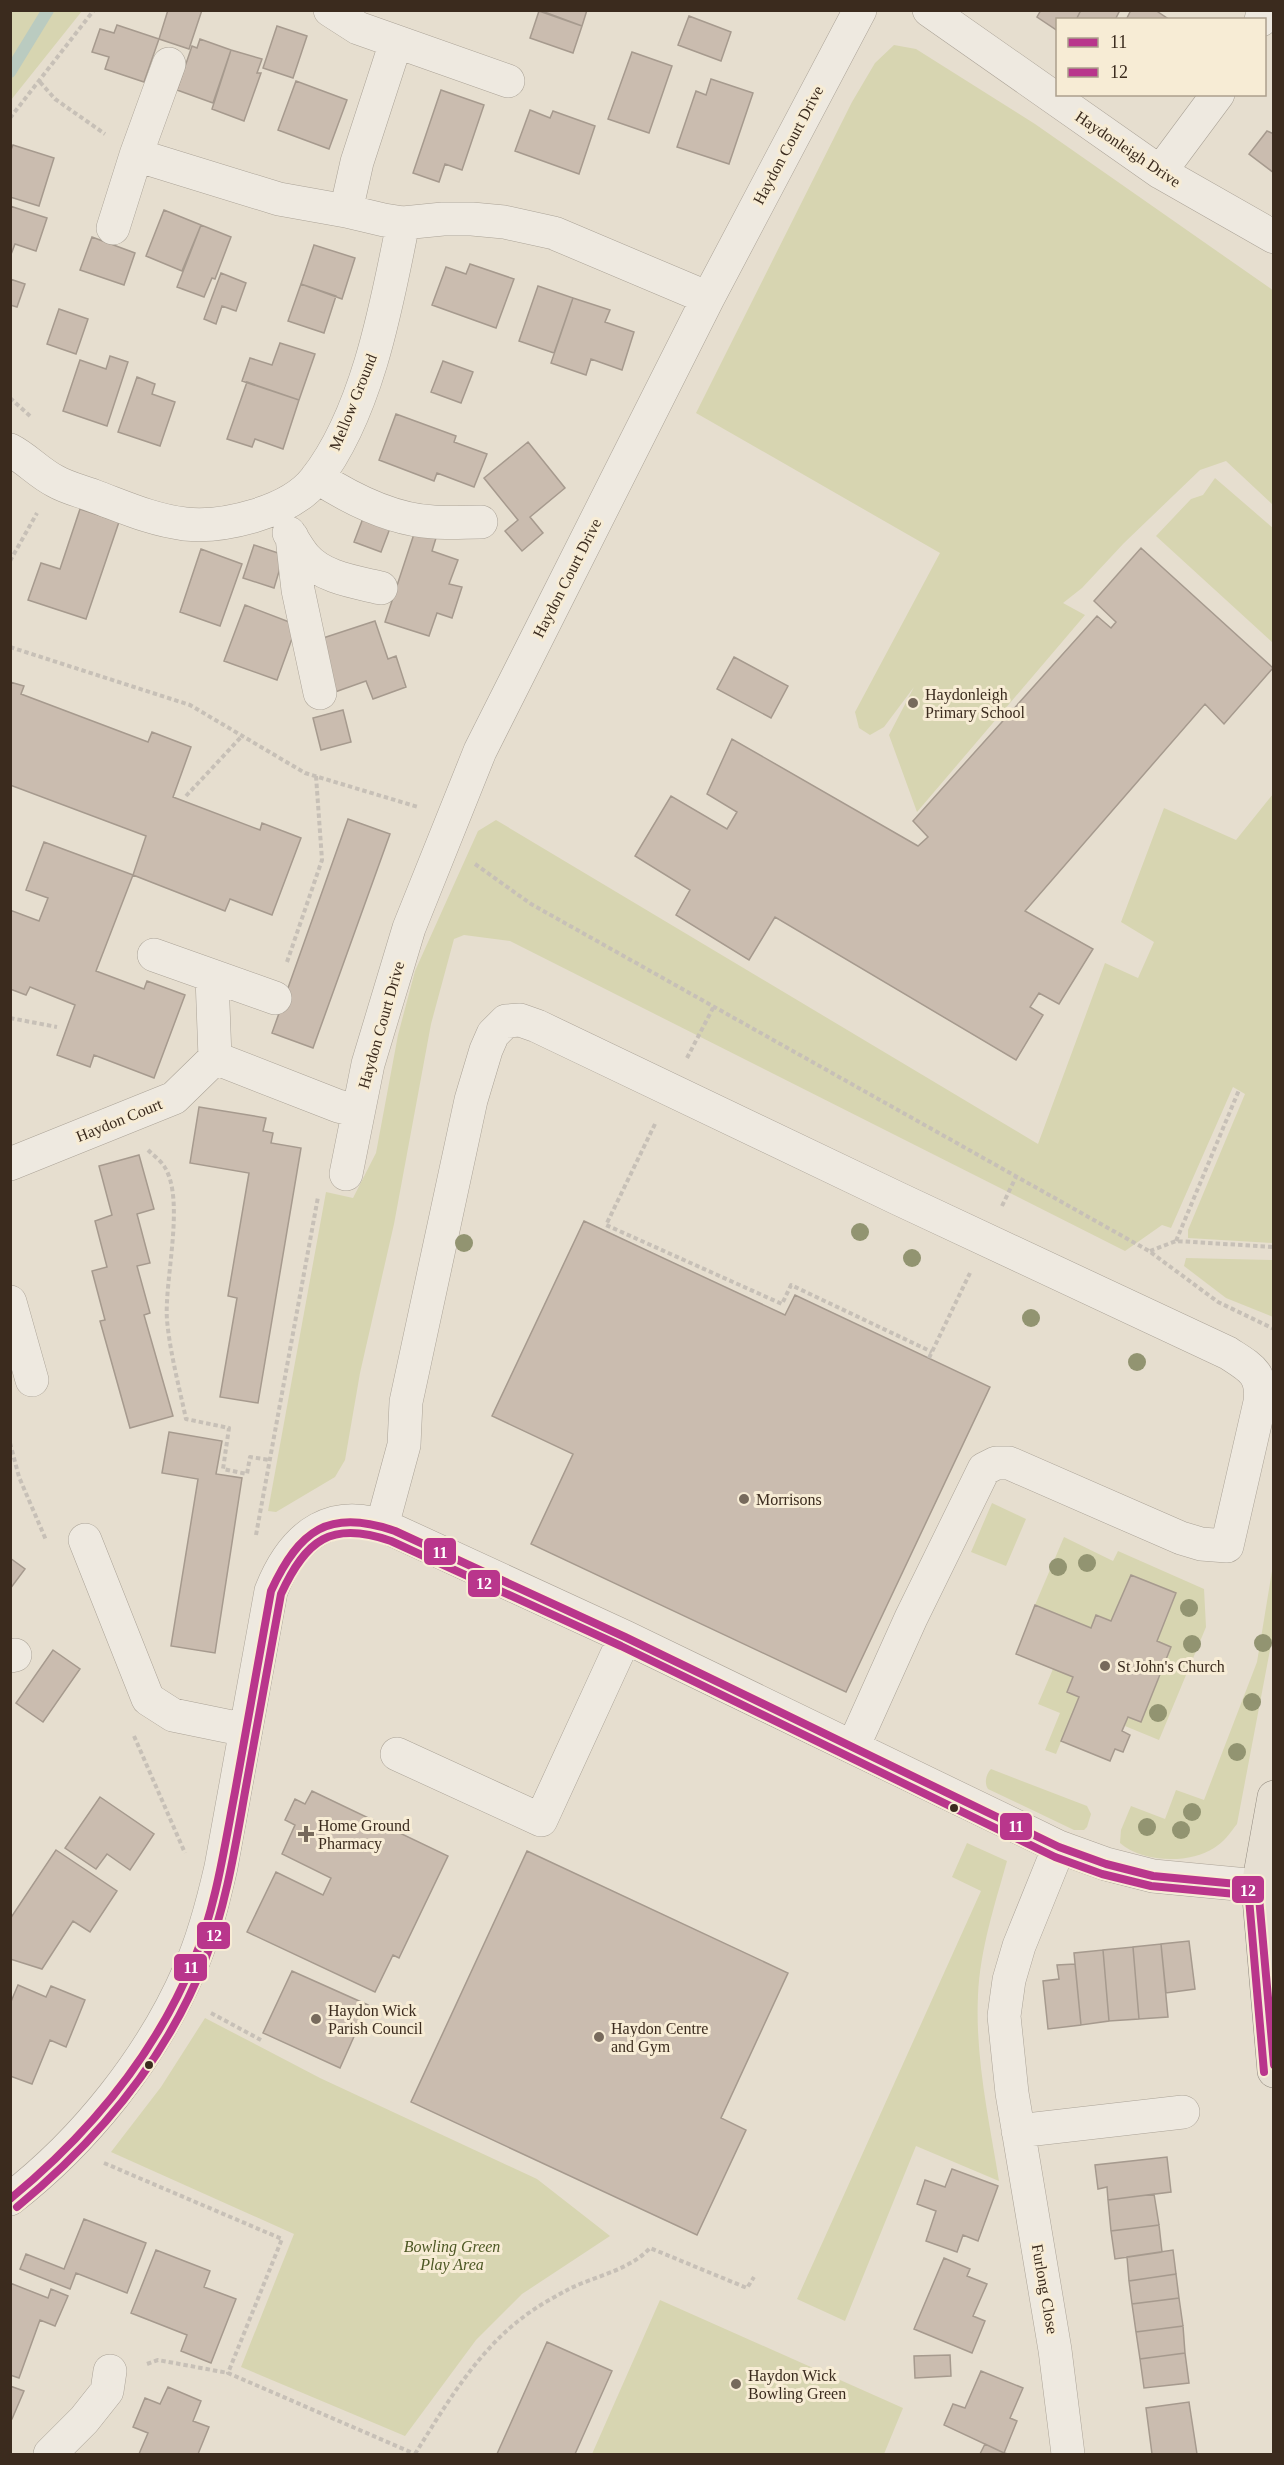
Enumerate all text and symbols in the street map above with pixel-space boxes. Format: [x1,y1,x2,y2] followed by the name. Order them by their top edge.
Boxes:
[1056,18,1266,96] legend
[1110,32,1127,52] text: 11
[1110,62,1128,82] text: 12
[750,83,827,208] street label: Haydon Court Drive
[1072,108,1184,191] street label: Haydonleigh Drive
[326,351,380,453] street label: Mellow Ground
[530,516,605,641] street label: Haydon Court Drive
[925,686,1026,722] place label: Haydonleigh Primary School
[906,696,920,710] marker: Haydonleigh Primary School
[355,959,408,1091] street label: Haydon Court Drive
[74,1095,165,1146] street label: Haydon Court
[756,1491,822,1508] place label: Morrisons
[737,1492,751,1506] marker: Morrisons
[423,1537,457,1566] line badge: 11
[432,1544,448,1561] text: 11
[467,1569,501,1598] line badge: 12
[476,1575,492,1592] text: 12
[1117,1658,1225,1675] place label: St John's Church
[1098,1659,1112,1673] marker: St John's Church
[948,1802,960,1814] unlabelled marker
[999,1812,1033,1841] line badge: 11
[318,1817,410,1853] place label: Home Ground Pharmacy
[1008,1818,1024,1835] text: 11
[299,1827,313,1841] marker: Home Ground Pharmacy
[1231,1875,1265,1904] line badge: 12
[1240,1882,1256,1899] text: 12
[196,1921,231,1950] line badge: 12
[206,1927,222,1944] text: 12
[173,1953,208,1982] line badge: 11
[183,1959,199,1976] text: 11
[328,2002,423,2037] place label: Haydon Wick Parish Council
[309,2012,323,2026] marker: Haydon Wick Parish Council
[611,2020,708,2056] place label: Haydon Centre and Gym
[592,2030,606,2044] marker: Haydon Centre and Gym
[143,2059,155,2071] unlabelled marker
[404,2238,500,2274] park label: Bowling Green Play Area
[1028,2243,1061,2336] street label: Furlong Close
[748,2367,846,2403] place label: Haydon Wick Bowling Green
[729,2377,743,2391] marker: Haydon Wick Bowling Green

